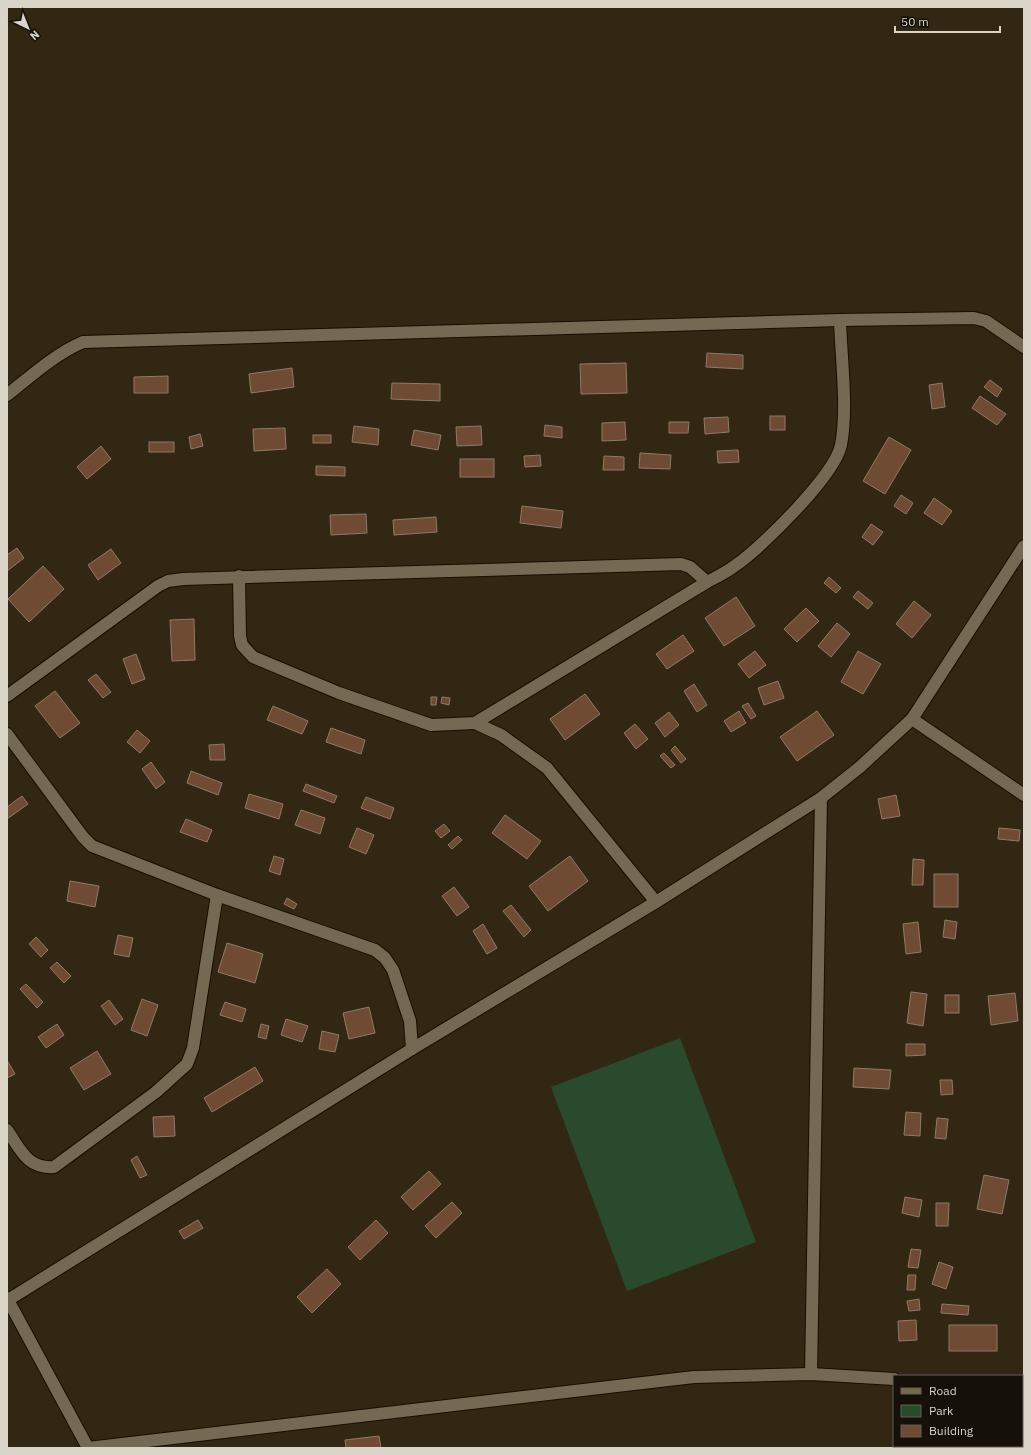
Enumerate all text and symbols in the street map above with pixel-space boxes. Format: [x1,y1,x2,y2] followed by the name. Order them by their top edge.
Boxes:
[8,8,48,48] north arrow
[895,8,1000,34] scale bar
[901,14,929,29] text: 50 m
[27,27,43,43] text: N
[893,1375,1023,1447] legend
[929,1383,957,1398] text: Road
[929,1403,954,1418] text: Park
[929,1423,974,1438] text: Building

